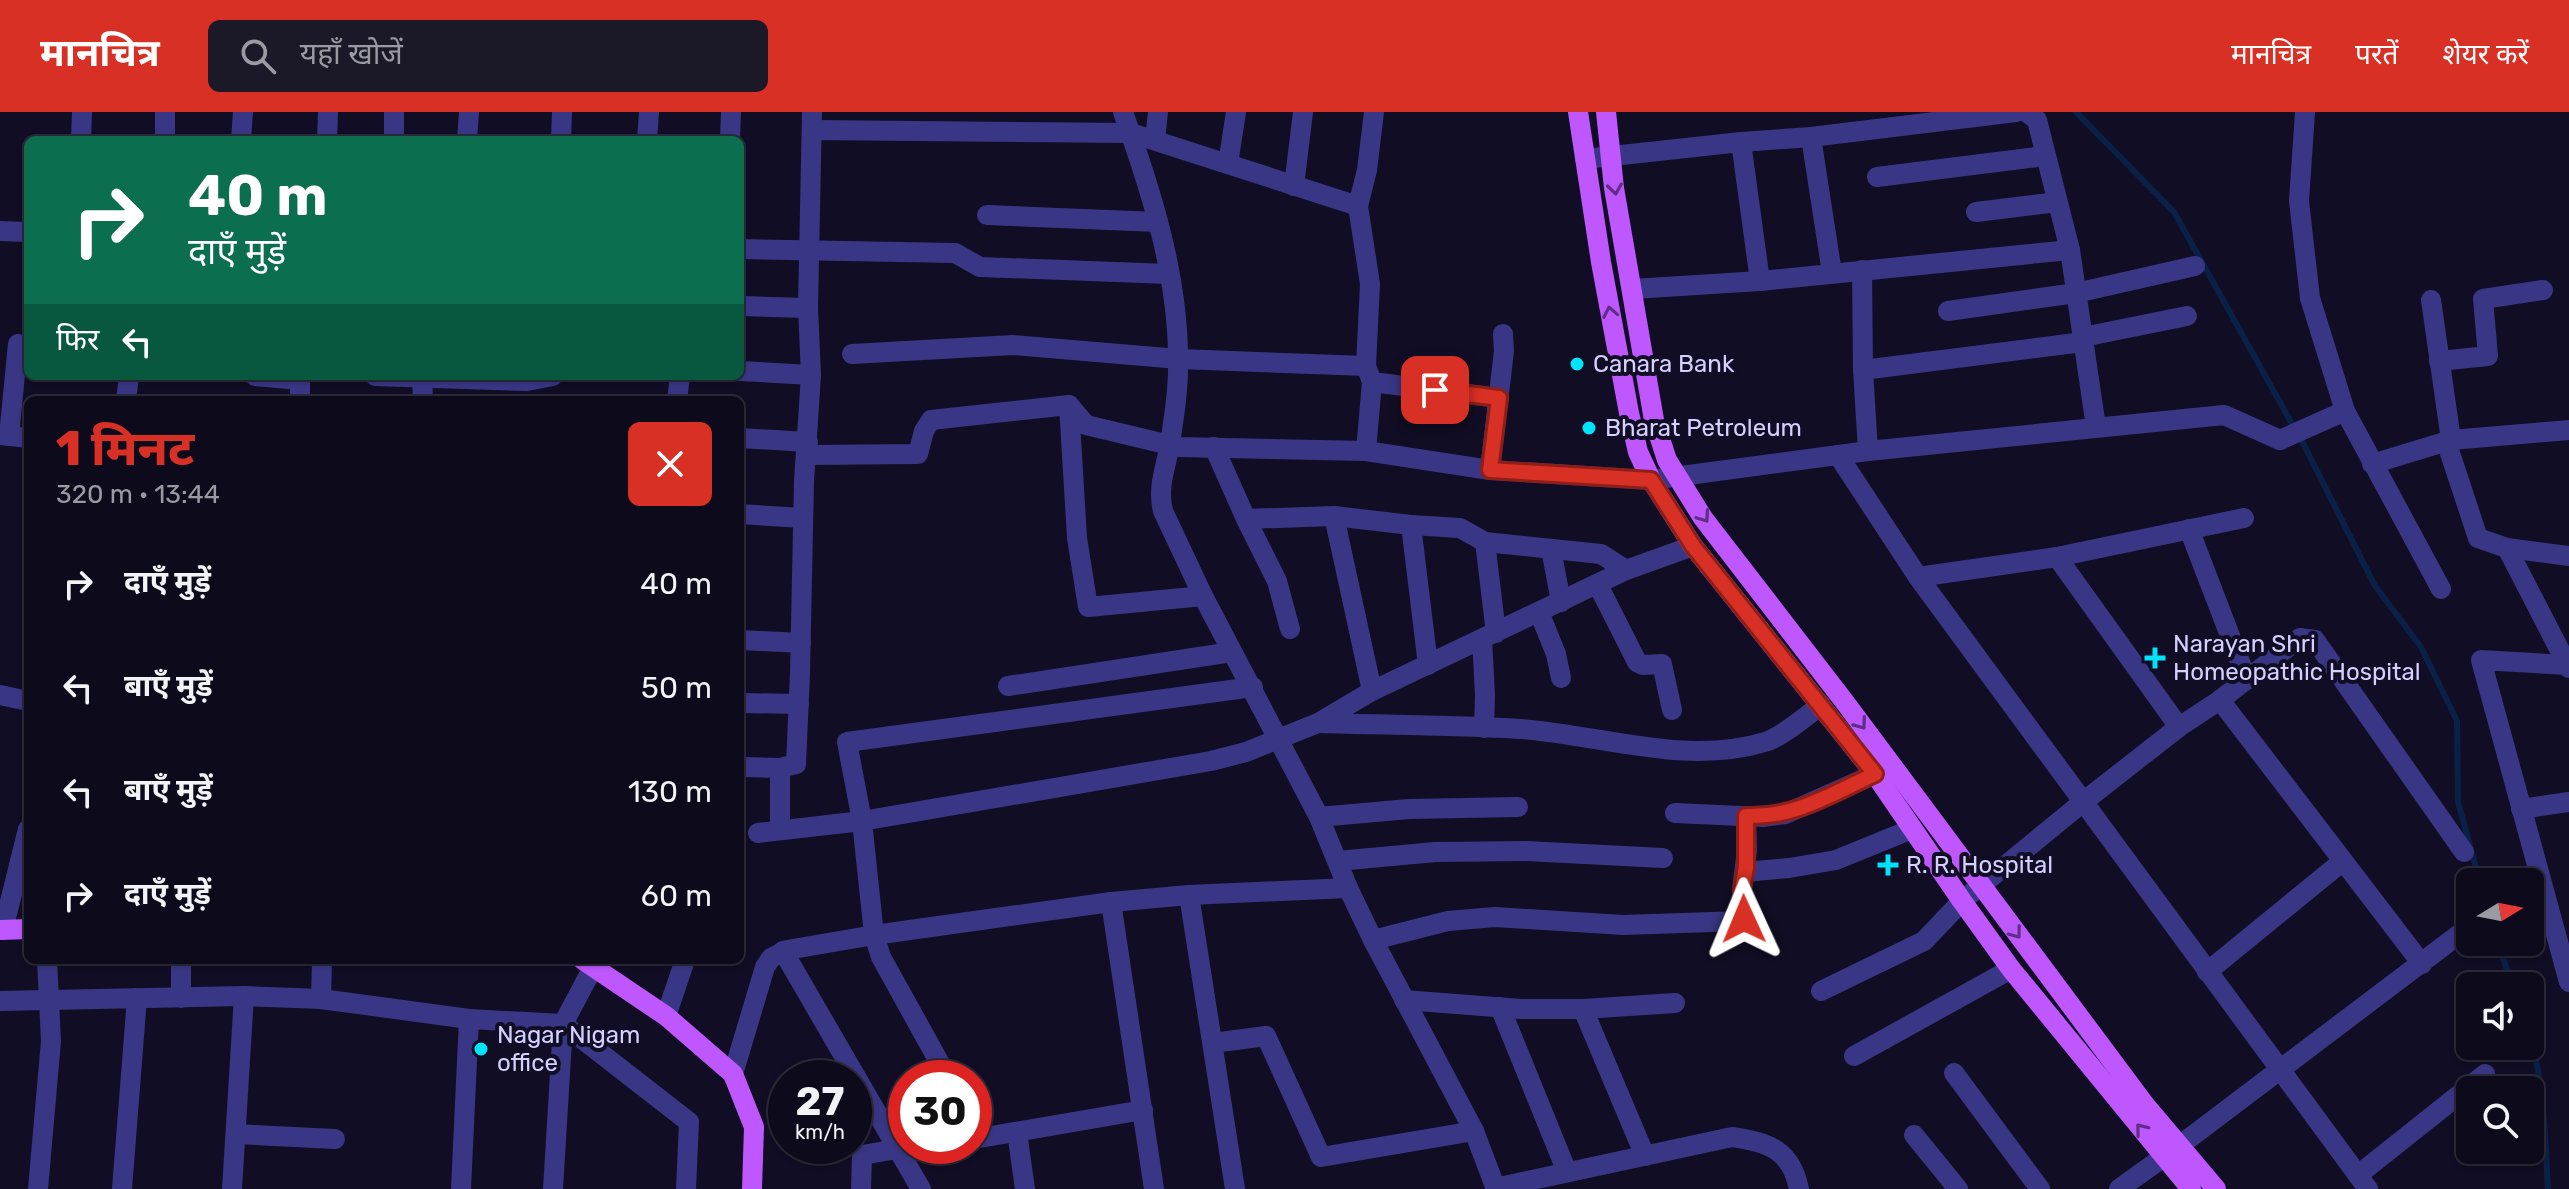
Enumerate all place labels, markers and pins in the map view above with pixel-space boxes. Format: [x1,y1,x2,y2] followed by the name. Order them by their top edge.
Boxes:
[1593,350,1735,378] place label: Canara Bank
[1568,355,1586,373] marker: Canara Bank
[1401,356,1469,424] pin
[1605,414,1802,442] place label: Bharat Petroleum
[1580,419,1598,437] marker: Bharat Petroleum
[2173,630,2421,686] place label: Narayan Shri Homeopathic Hospital
[2144,647,2166,669] marker: Narayan Shri Homeopathic Hospital
[1906,851,2053,879] place label: R. R. Hospital
[1877,854,1899,876] marker: R. R. Hospital
[497,1021,640,1077] place label: Nagar Nigam office
[472,1040,490,1058] marker: Nagar Nigam office

